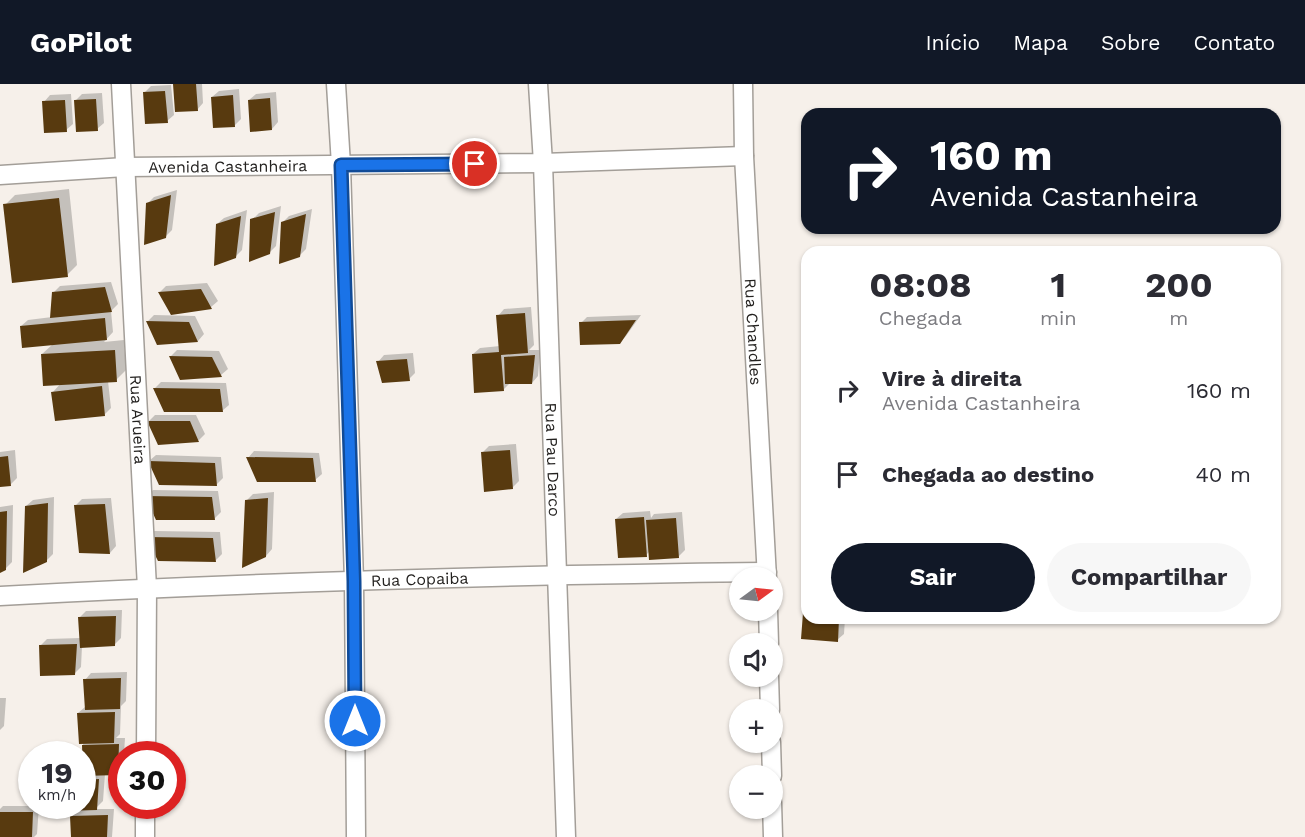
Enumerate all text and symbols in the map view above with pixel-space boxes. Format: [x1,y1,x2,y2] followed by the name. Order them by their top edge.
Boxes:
[30,26,132,59] text: GoPilot
[925,30,980,55] text: Início
[1013,30,1068,55] text: Mapa
[1101,30,1160,55] text: Sobre
[1193,30,1275,55] text: Contato
[930,131,1053,180] text: 160 m
[831,132,909,210] icon: right
[449,138,500,189] pin
[458,147,491,180] icon: arrive
[148,156,307,177] street label: Avenida Castanheira
[930,181,1198,213] text: Avenida Castanheira
[869,264,972,306] text: 08:08
[1051,264,1066,306] text: 1
[1145,264,1213,306] text: 200
[741,278,765,386] street label: Rua Chandles
[879,306,962,330] text: Chegada
[1040,306,1077,330] text: min
[1169,306,1188,330] text: m
[882,366,1022,391] text: Vire à direita
[126,374,150,465] street label: Rua Arueira
[831,374,864,407] icon: right
[1187,378,1251,403] text: 160 m
[882,391,1081,415] text: Avenida Castanheira
[541,402,564,517] street label: Rua Pau Darco
[831,458,864,491] icon: arrive
[882,462,1094,487] text: Chegada ao destino
[1195,462,1251,487] text: 40 m
[831,543,1035,612] button: Sair
[1047,543,1251,612] button: Compartilhar
[729,567,783,621] north arrow
[729,567,783,819] map controls
[371,568,469,590] street label: Rua Copaiba
[729,633,783,687] button: sound
[323,689,387,753] position arrow
[729,699,783,753] button: +
[108,741,186,819] speed limit sign: 30
[41,755,73,790] text: 19
[729,765,783,819] button: −
[38,786,76,804] text: km/h

